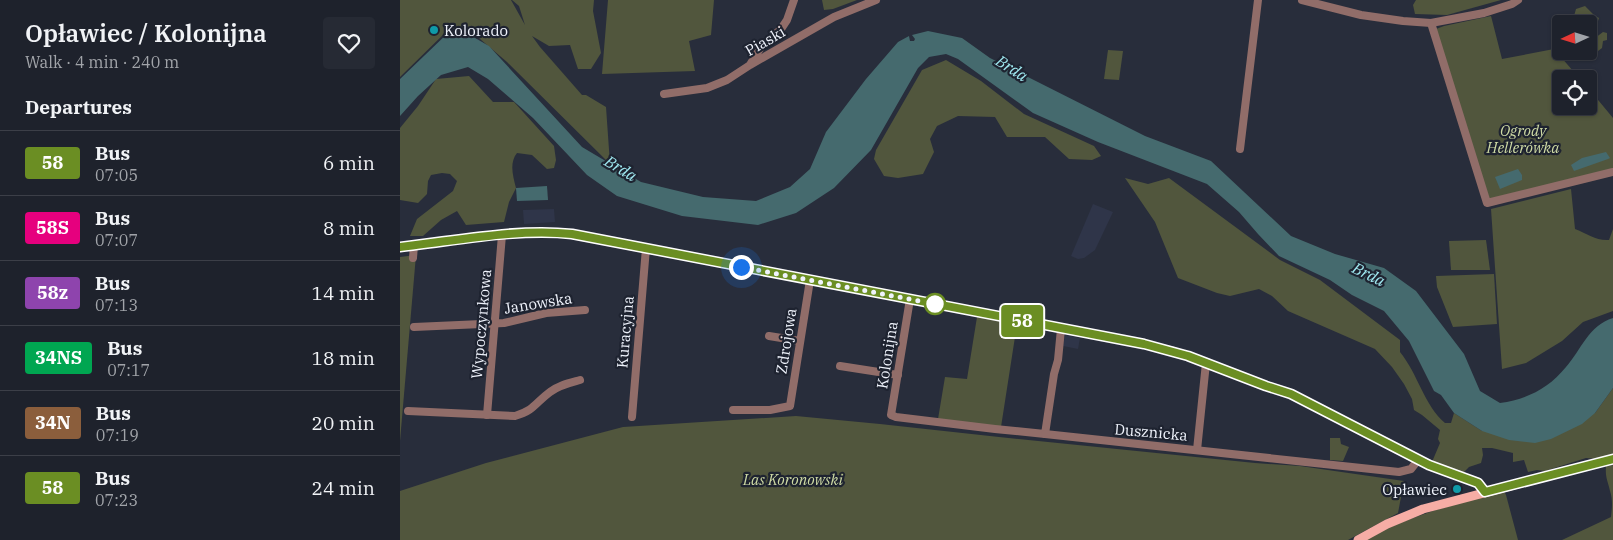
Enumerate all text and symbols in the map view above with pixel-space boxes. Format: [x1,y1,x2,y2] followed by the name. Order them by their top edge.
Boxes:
[1552,15,1598,60] north arrow
[1552,15,1597,115] map controls
[25,17,267,49] text: Opławiec / Kolonijna
[323,17,375,69] button: heart
[444,21,508,40] place label: Kolorado
[742,22,789,60] street label: Piaski
[428,24,440,36] marker: Kolorado
[991,50,1032,86] water label: Brda
[25,52,179,72] text: Walk · 4 min · 240 m
[1552,70,1597,115] button: locate
[25,95,132,119] text: Departures
[1486,121,1560,157] park label: Ogrody Hellerówka
[95,141,130,165] text: Bus
[600,150,641,185] water label: Brda
[42,151,63,174] text: 58
[323,151,375,175] text: 6 min
[95,165,138,185] text: 07:05
[95,206,130,230] text: Bus
[36,216,69,239] text: 58S
[323,216,375,240] text: 8 min
[95,230,138,250] text: 07:07
[729,255,754,280] your location
[1348,257,1389,291] water label: Brda
[467,268,495,380] street label: Wypoczynkowa
[95,271,130,295] text: Bus
[37,281,68,304] text: 58z
[312,281,375,305] text: 14 min
[503,288,573,318] street label: Janowska
[924,293,946,315] unlabelled marker
[95,295,138,315] text: 07:13
[612,295,638,369] street label: Kuracyjna
[1000,305,1044,337] line badge: 58
[771,307,801,375] street label: Zdrojowa
[1011,309,1033,332] text: 58
[872,320,902,390] street label: Kolonijna
[107,336,142,360] text: Bus
[35,346,82,369] text: 34NS
[312,346,375,370] text: 18 min
[107,360,150,380] text: 07:17
[96,401,131,425] text: Bus
[35,411,71,434] text: 34N
[312,411,375,435] text: 20 min
[1114,419,1188,445] street label: Dusznicka
[96,425,139,445] text: 07:19
[95,466,130,490] text: Bus
[742,470,843,489] park label: Las Koronowski
[42,476,63,499] text: 58
[312,476,375,500] text: 24 min
[1382,480,1447,499] place label: Opławiec
[1451,483,1463,495] marker: Opławiec
[95,490,138,510] text: 07:23

